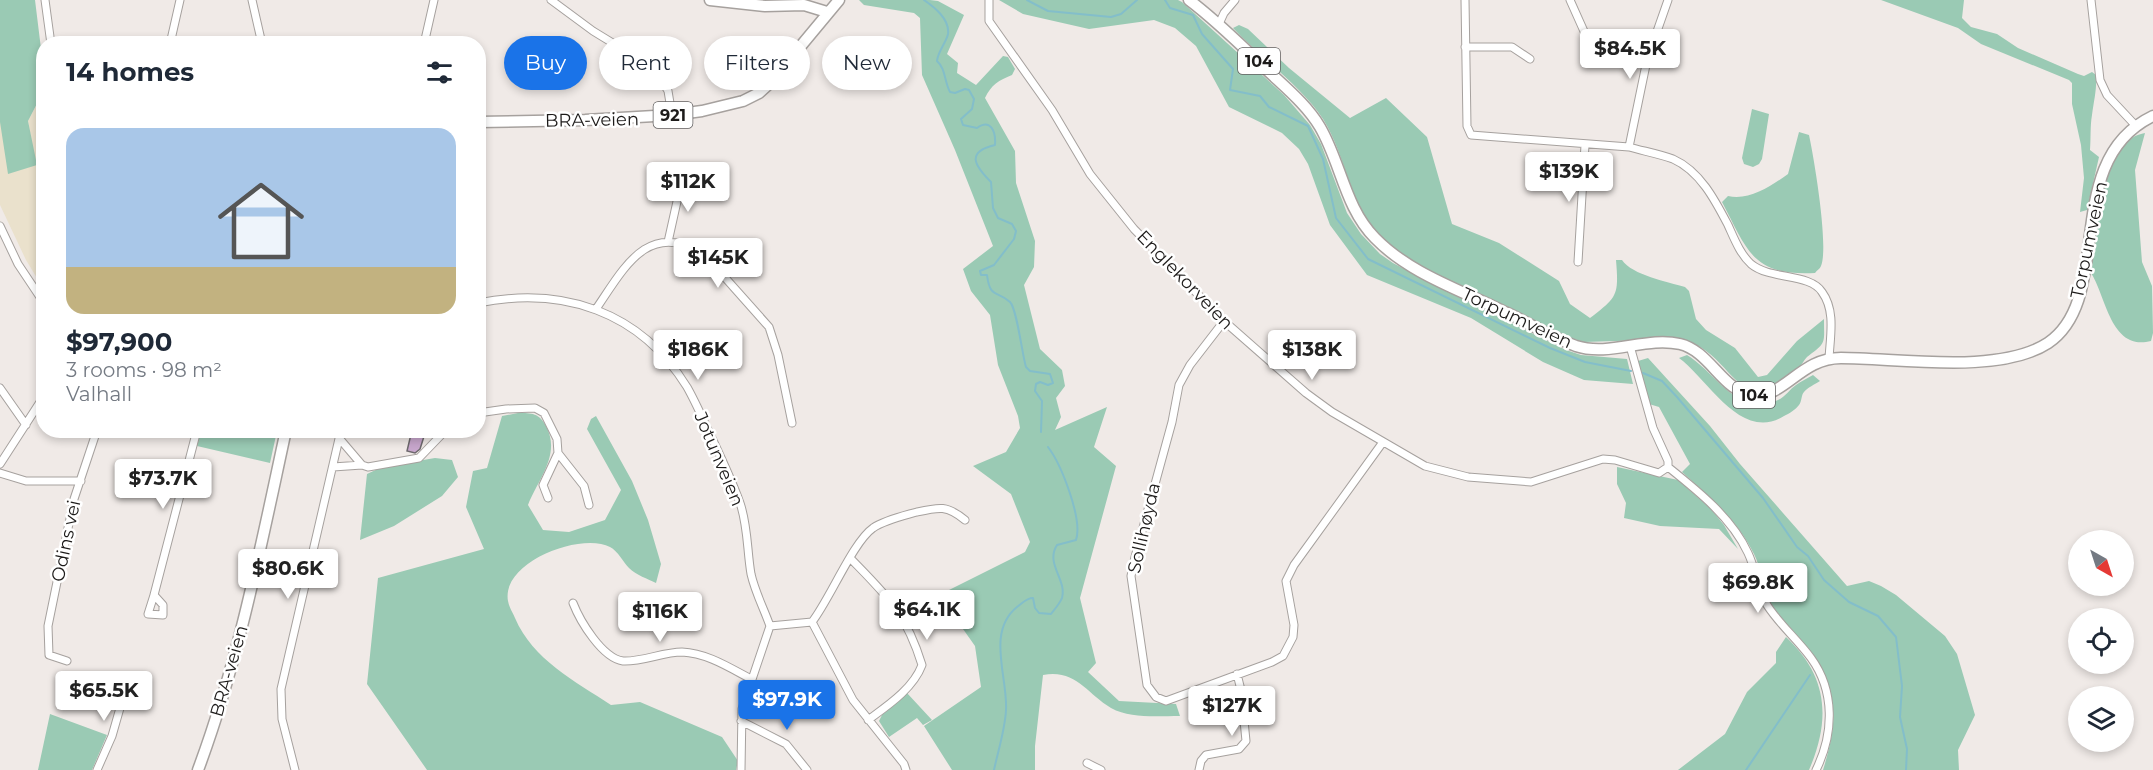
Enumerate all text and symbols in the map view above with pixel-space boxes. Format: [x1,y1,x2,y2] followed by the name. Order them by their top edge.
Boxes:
[1581,29,1679,80] pin: $84.5K
[504,36,587,90] chip: Buy
[599,36,692,90] chip: Rent
[704,36,810,90] chip: Filters
[822,36,912,90] chip: New
[1594,36,1666,60] text: $84.5K
[1238,48,1280,74] road number: 104
[66,56,194,88] text: 14 homes
[423,56,456,89] icon: filters
[654,102,692,128] road number: 921
[545,108,639,132] street label: BRA-veien
[1527,152,1611,203] pin: $139K
[1539,159,1599,183] text: $139K
[646,162,730,213] pin: $112K
[207,167,315,275] icon: home
[661,169,715,193] text: $112K
[2066,179,2112,301] street label: Torpumveien
[1132,226,1238,334] street label: Englekorveien
[676,238,760,289] pin: $145K
[688,245,748,269] text: $145K
[1458,283,1576,353] street label: Torpumveien
[66,326,172,358] text: $97,900
[656,330,740,381] pin: $186K
[1270,330,1354,381] pin: $138K
[667,337,729,361] text: $186K
[1282,337,1342,361] text: $138K
[66,358,222,382] text: 3 rooms · 98 m²
[66,382,132,406] text: Valhall
[1733,382,1775,408] road number: 104
[689,408,749,509] street label: Jotunveien
[114,459,212,510] pin: $73.7K
[129,466,197,490] text: $73.7K
[1123,481,1165,575] street label: Sollihøyda
[47,498,85,584] street label: Odins vei
[2068,530,2134,596] north arrow
[2068,530,2134,752] map controls
[239,549,337,600] pin: $80.6K
[252,556,324,580] text: $80.6K
[1709,563,1807,614] pin: $69.8K
[1722,570,1794,594] text: $69.8K
[878,590,976,641] pin: $64.1K
[618,592,702,643] pin: $116K
[893,597,961,621] text: $64.1K
[632,599,688,623] text: $116K
[2068,608,2134,674] button: locate
[205,623,253,719] street label: BRA-veien
[55,671,153,722] pin: $65.5K
[69,678,139,702] text: $65.5K
[738,680,836,731] pin: $97.9K
[1190,686,1274,737] pin: $127K
[2068,686,2134,752] button: layers
[752,687,822,711] text: $97.9K
[1202,693,1262,717] text: $127K

